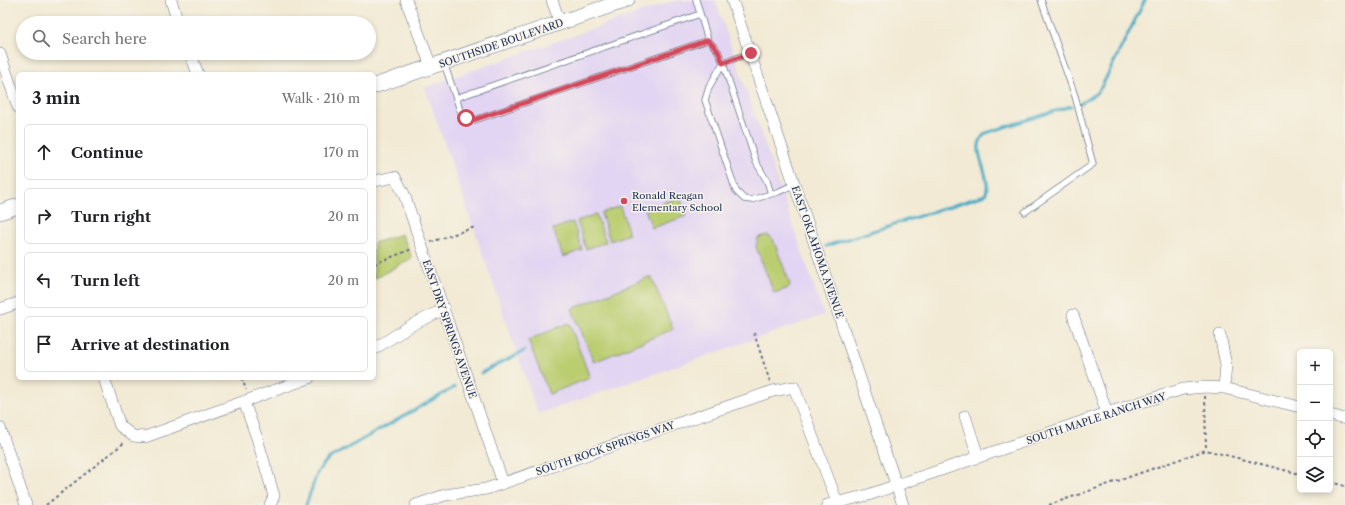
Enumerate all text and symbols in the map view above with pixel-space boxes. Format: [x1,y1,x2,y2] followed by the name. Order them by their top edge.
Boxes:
[16,16,376,60] search box
[437,16,565,71] street label: SOUTHSIDE BOULEVARD
[30,27,52,49] icon: search
[62,29,147,48] text: Search here
[742,44,760,62] route end
[32,88,81,108] text: 3 min
[282,90,360,106] text: Walk · 210 m
[457,109,475,127] route start
[33,141,55,163] icon: ahead
[71,143,143,162] text: Continue
[323,144,359,160] text: 170 m
[789,184,846,320] street label: EAST OKLAHOMA AVENUE
[632,189,722,214] place label: Ronald Reagan Elementary School
[619,196,629,206] marker: Ronald Reagan Elementary School
[33,205,55,227] icon: right
[71,207,151,226] text: Turn right
[328,208,359,224] text: 20 m
[420,258,479,400] street label: EAST DRY SPRINGS AVENUE
[33,269,55,291] icon: left
[71,271,140,290] text: Turn left
[328,272,359,288] text: 20 m
[33,333,55,355] icon: arrive
[71,335,230,354] text: Arrive at destination
[1297,349,1333,493] map controls
[1297,349,1333,385] button: +
[1297,385,1333,421] button: −
[1025,389,1169,447] street label: SOUTH MAPLE RANCH WAY
[534,418,677,478] street label: SOUTH ROCK SPRINGS WAY
[1297,421,1333,457] button: locate
[1297,457,1333,493] button: layers

